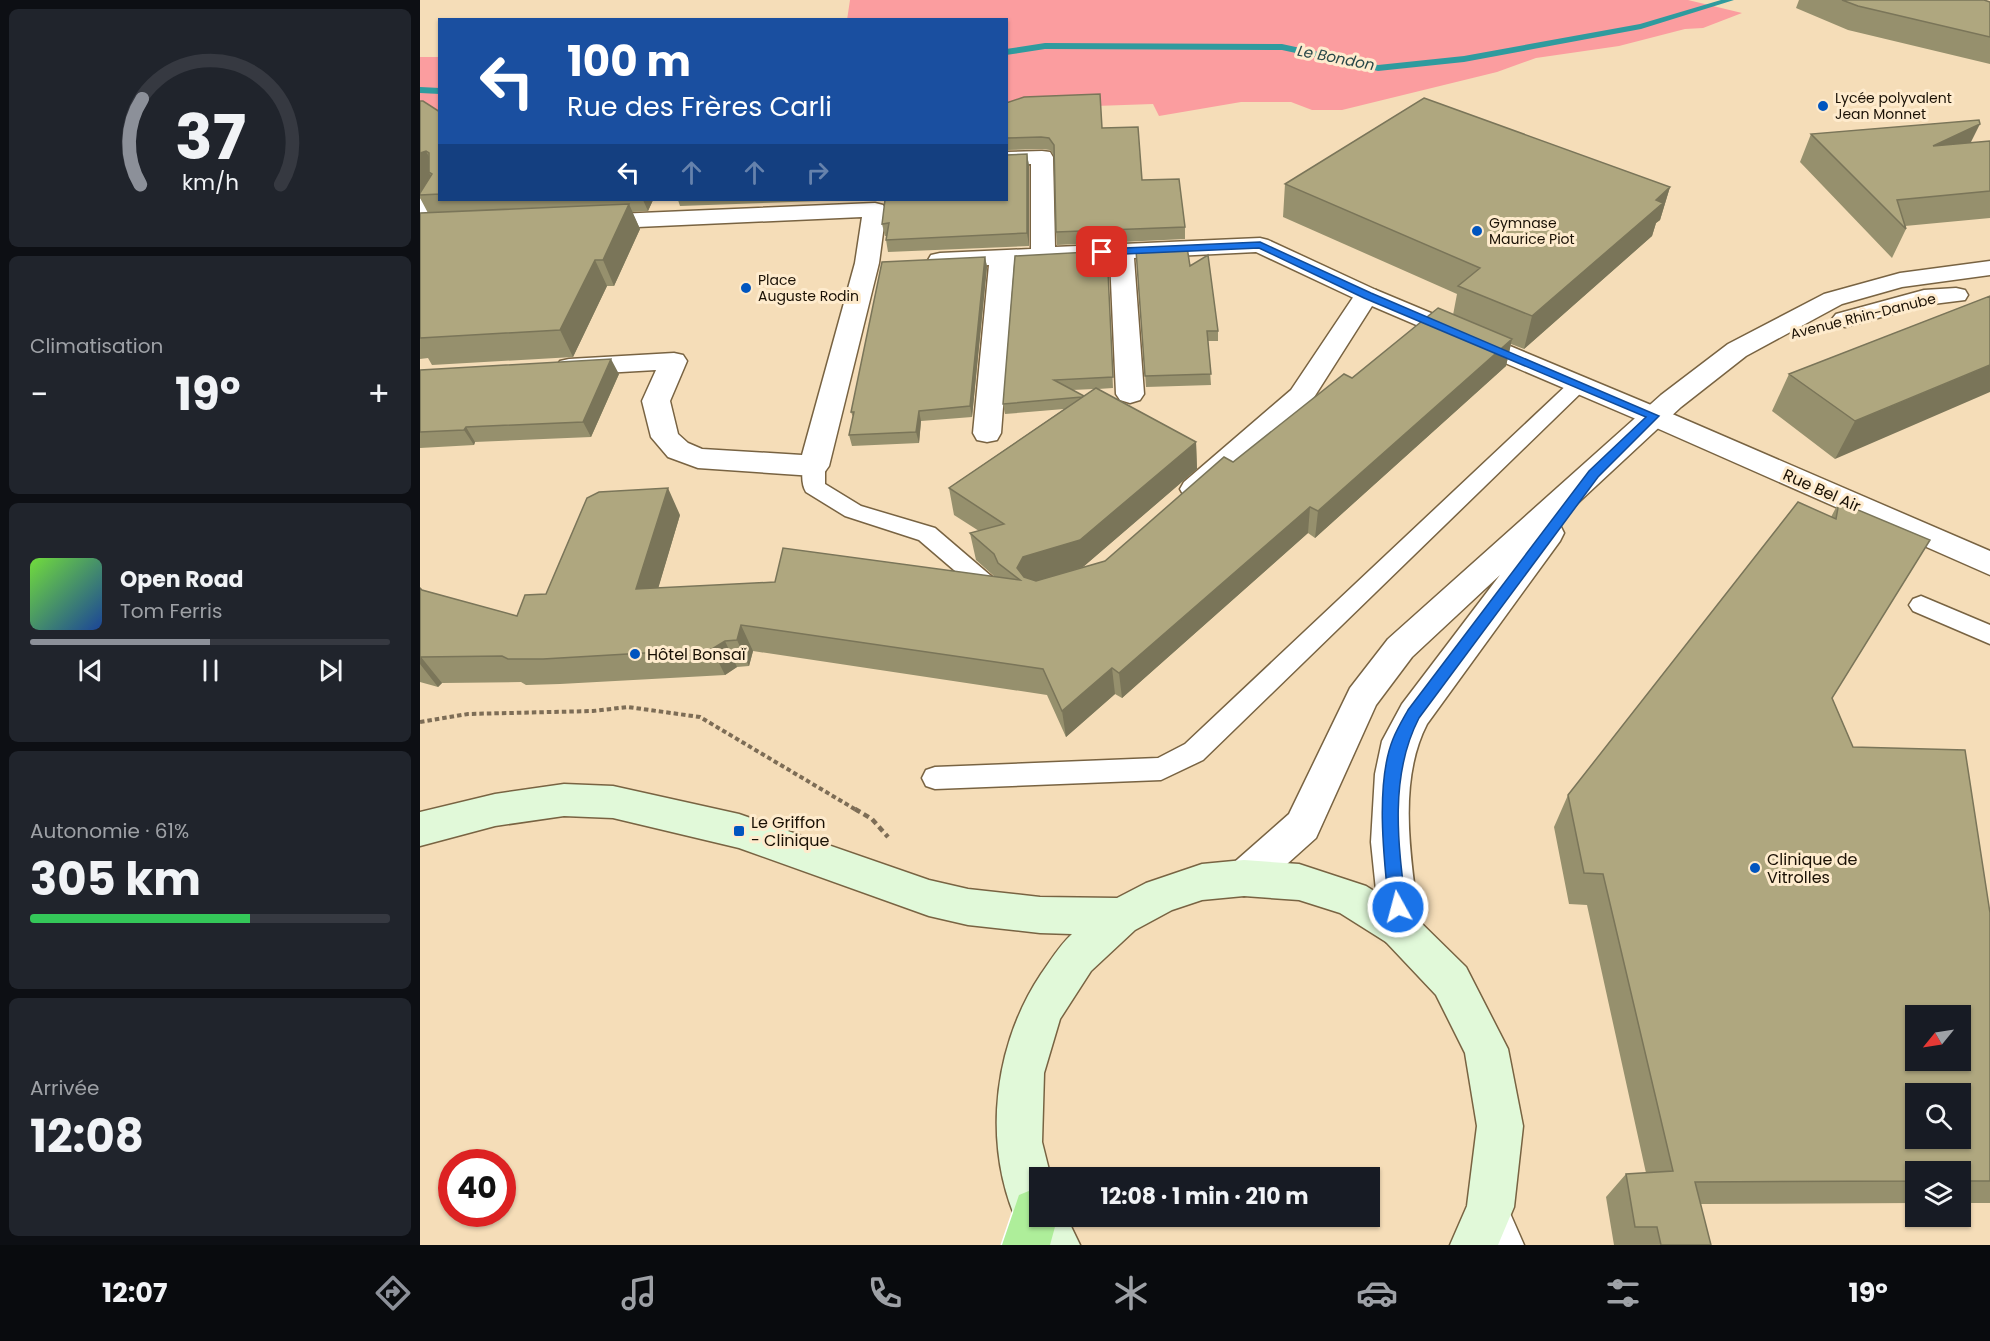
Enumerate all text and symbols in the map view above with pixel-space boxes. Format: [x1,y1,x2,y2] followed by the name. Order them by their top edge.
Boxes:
[567,32,691,91] text: 100 m
[1296,40,1376,75] water label: Le Bondon
[468,42,546,120] icon: left
[567,88,832,125] text: Rue des Frères Carli
[1835,88,1952,124] place label: Lycée polyvalent Jean Monnet
[174,93,246,181] text: 37
[1816,99,1830,113] marker: Lycée polyvalent Jean Monnet
[612,156,645,189] icon: left
[675,156,708,189] icon: ahead
[738,156,771,189] icon: ahead
[801,156,834,189] icon: right
[181,167,239,198] text: km/h
[1489,213,1575,249] place label: Gymnase Maurice Piot
[1470,224,1484,238] marker: Gymnase Maurice Piot
[1076,226,1127,277] pin
[1085,235,1118,268] icon: arrive
[758,270,859,306] place label: Place Auguste Rodin
[739,281,753,295] marker: Place Auguste Rodin
[1788,288,1938,344] street label: Avenue Rhin-Danube
[30,332,163,360] text: Climatisation
[175,363,241,426] text: 19°
[30,371,48,418] text: −
[367,371,390,418] text: +
[1779,463,1864,518] street label: Rue Bel Air
[120,564,244,595] text: Open Road
[120,597,222,625] text: Tom Ferris
[647,643,747,666] place label: Hôtel Bonsaï
[628,647,642,661] marker: Hôtel Bonsaï
[74,654,107,687] icon: previous
[194,654,227,687] icon: pause
[314,654,347,687] icon: next
[751,811,830,852] place label: Le Griffon - Clinique
[30,817,189,845] text: Autonomie · 61%
[732,824,746,838] marker: Le Griffon - Clinique
[30,848,201,911] text: 305 km
[1767,848,1857,889] place label: Clinique de Vitrolles
[1748,861,1762,875] marker: Clinique de Vitrolles
[1366,875,1430,939] position arrow
[1905,1005,1971,1071] north arrow
[1905,1005,1971,1227] map controls
[30,1074,99,1102] text: Arrivée
[1905,1083,1971,1149] button: search
[30,1105,144,1168] text: 12:08
[438,1149,516,1227] speed limit sign: 40
[1905,1161,1971,1227] button: layers
[1100,1181,1309,1212] text: 12:08 · 1 min · 210 m
[372,1272,414,1314] icon: directions
[618,1272,660,1314] icon: music
[864,1272,906,1314] icon: phone
[1110,1272,1152,1314] icon: climate
[1356,1272,1398,1314] icon: car
[1602,1272,1644,1314] icon: filters
[102,1274,167,1311] text: 12:07
[1849,1274,1888,1311] text: 19°

